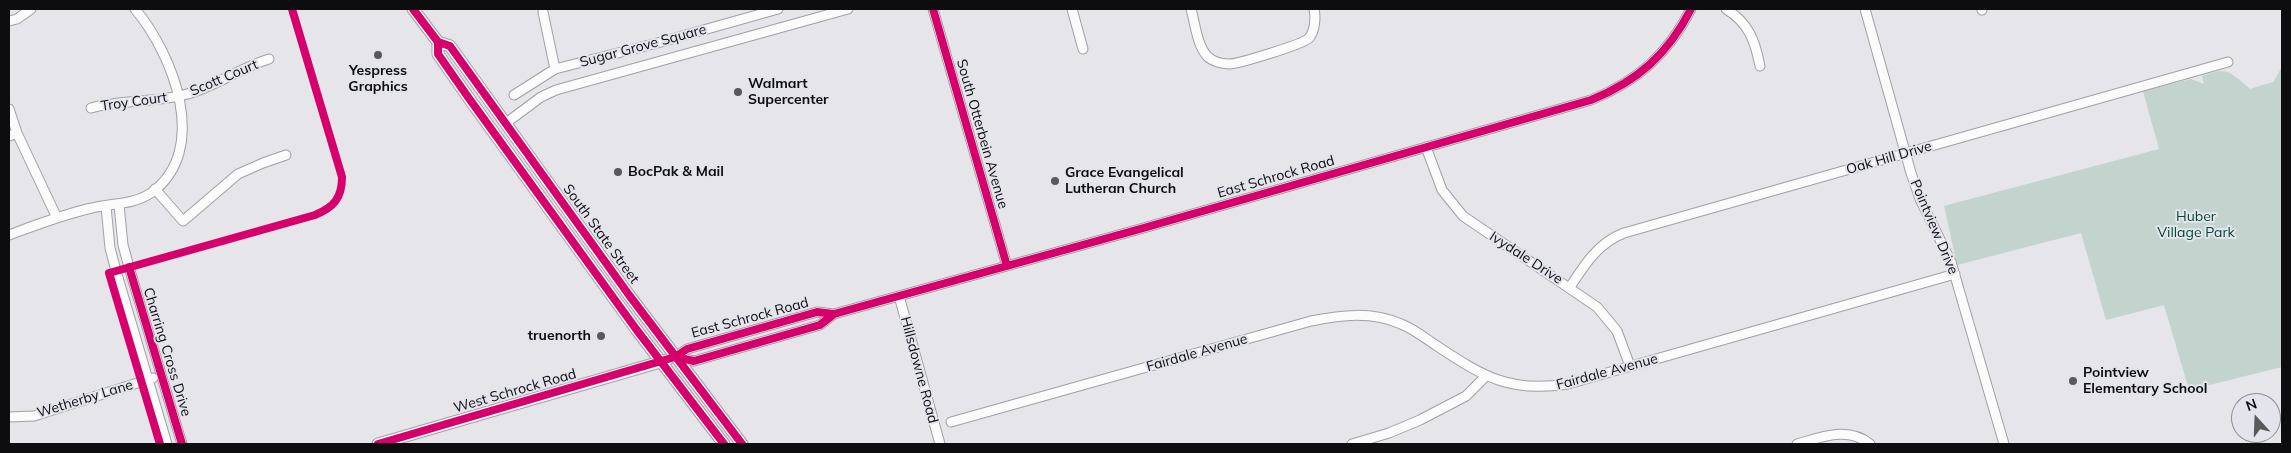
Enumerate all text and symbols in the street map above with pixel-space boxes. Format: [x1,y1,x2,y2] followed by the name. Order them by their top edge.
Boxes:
[578,21,708,71] street label: Sugar Grove Square
[372,49,384,61] marker: Yespress Graphics
[187,56,261,100] street label: Scott Court
[953,57,1011,211] street label: South Otterbein Avenue
[348,63,408,95] place label: Yespress Graphics
[748,76,829,108] place label: Walmart Supercenter
[732,86,744,98] marker: Walmart Supercenter
[100,89,168,115] street label: Troy Court
[1844,138,1934,178] street label: Oak Hill Drive
[1216,152,1336,202] street label: East Schrock Road
[628,164,724,180] place label: BocPak & Mail
[1065,165,1184,198] place label: Grace Evangelical Lutheran Church
[612,166,624,178] marker: BocPak & Mail
[1049,175,1061,187] marker: Grace Evangelical Lutheran Church
[1906,177,1962,277] street label: Pointview Drive
[559,181,643,287] street label: South State Street
[2157,209,2235,242] park label: Huber Village Park
[1486,228,1566,288] street label: Ivydale Drive
[139,286,195,418] street label: Charring Cross Drive
[689,294,811,342] street label: East Schrock Road
[897,315,941,425] street label: Hillsdowne Road
[528,328,591,344] place label: truenorth
[595,330,607,342] marker: truenorth
[1144,331,1250,375] street label: Fairdale Avenue
[1554,350,1660,394] street label: Fairdale Avenue
[452,365,578,417] street label: West Schrock Road
[2083,365,2207,398] place label: Pointview Elementary School
[2067,375,2079,387] marker: Pointview Elementary School
[35,376,135,422] street label: Wetherby Lane
[2231,393,2281,443] north arrow
[2243,395,2259,415] text: N

